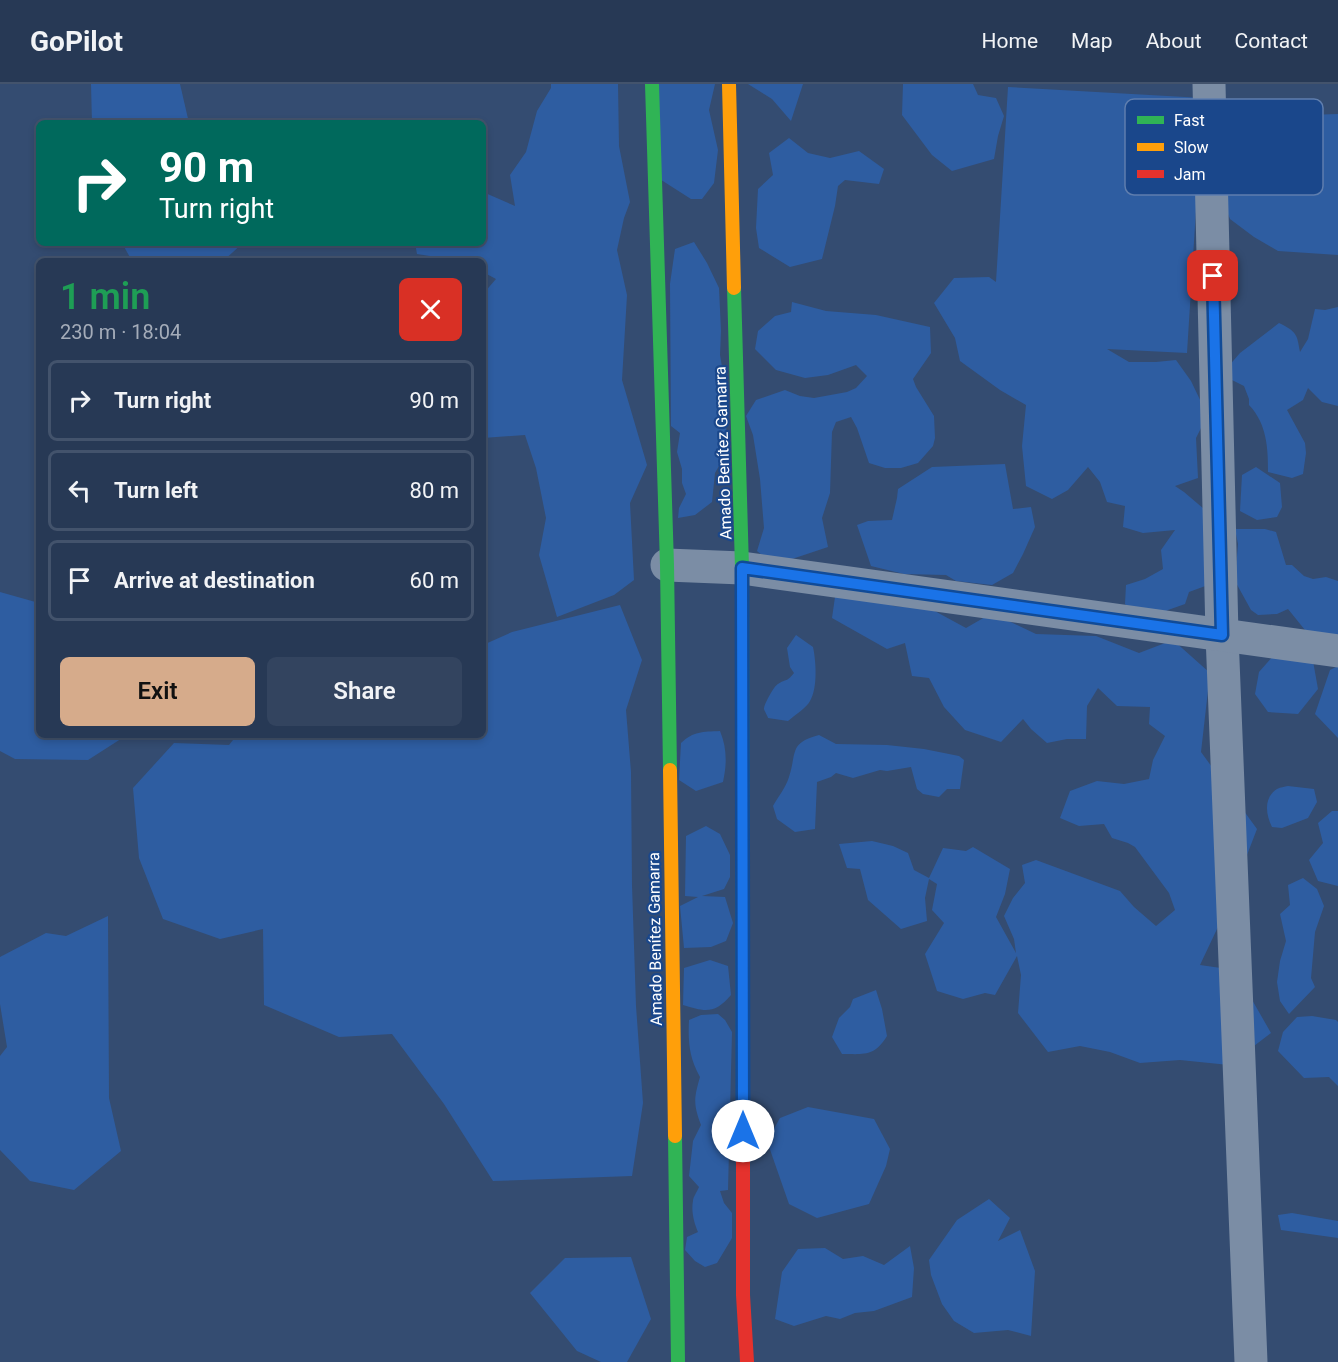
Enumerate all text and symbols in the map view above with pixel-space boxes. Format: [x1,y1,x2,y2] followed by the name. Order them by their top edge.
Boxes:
[30,25,123,58] text: GoPilot
[982,29,1038,53] text: Home
[1071,29,1113,53] text: Map
[1146,29,1202,53] text: About
[1235,29,1308,53] text: Contact
[1125,99,1323,195] legend
[1174,111,1205,130] text: Fast
[1174,138,1209,157] text: Slow
[159,143,254,192] text: 90 m
[60,144,138,222] icon: right
[1174,165,1206,184] text: Jam
[159,193,274,225] text: Turn right
[1187,250,1238,301] pin
[1196,259,1229,292] icon: arrive
[60,276,150,318] text: 1 min
[399,278,462,341] button: close
[60,320,181,344] text: 230 m · 18:04
[710,366,736,540] street label: Amado Benítez Gamarra
[63,384,96,417] icon: right
[114,388,211,413] text: Turn right
[410,388,459,413] text: 90 m
[63,474,96,507] icon: left
[114,478,198,503] text: Turn left
[410,478,459,503] text: 80 m
[63,564,96,597] icon: arrive
[114,568,315,593] text: Arrive at destination
[410,568,459,593] text: 60 m
[60,657,255,726] button: Exit
[267,657,462,726] button: Share
[644,852,666,1026] street label: Amado Benítez Gamarra
[711,1099,775,1163] position arrow

